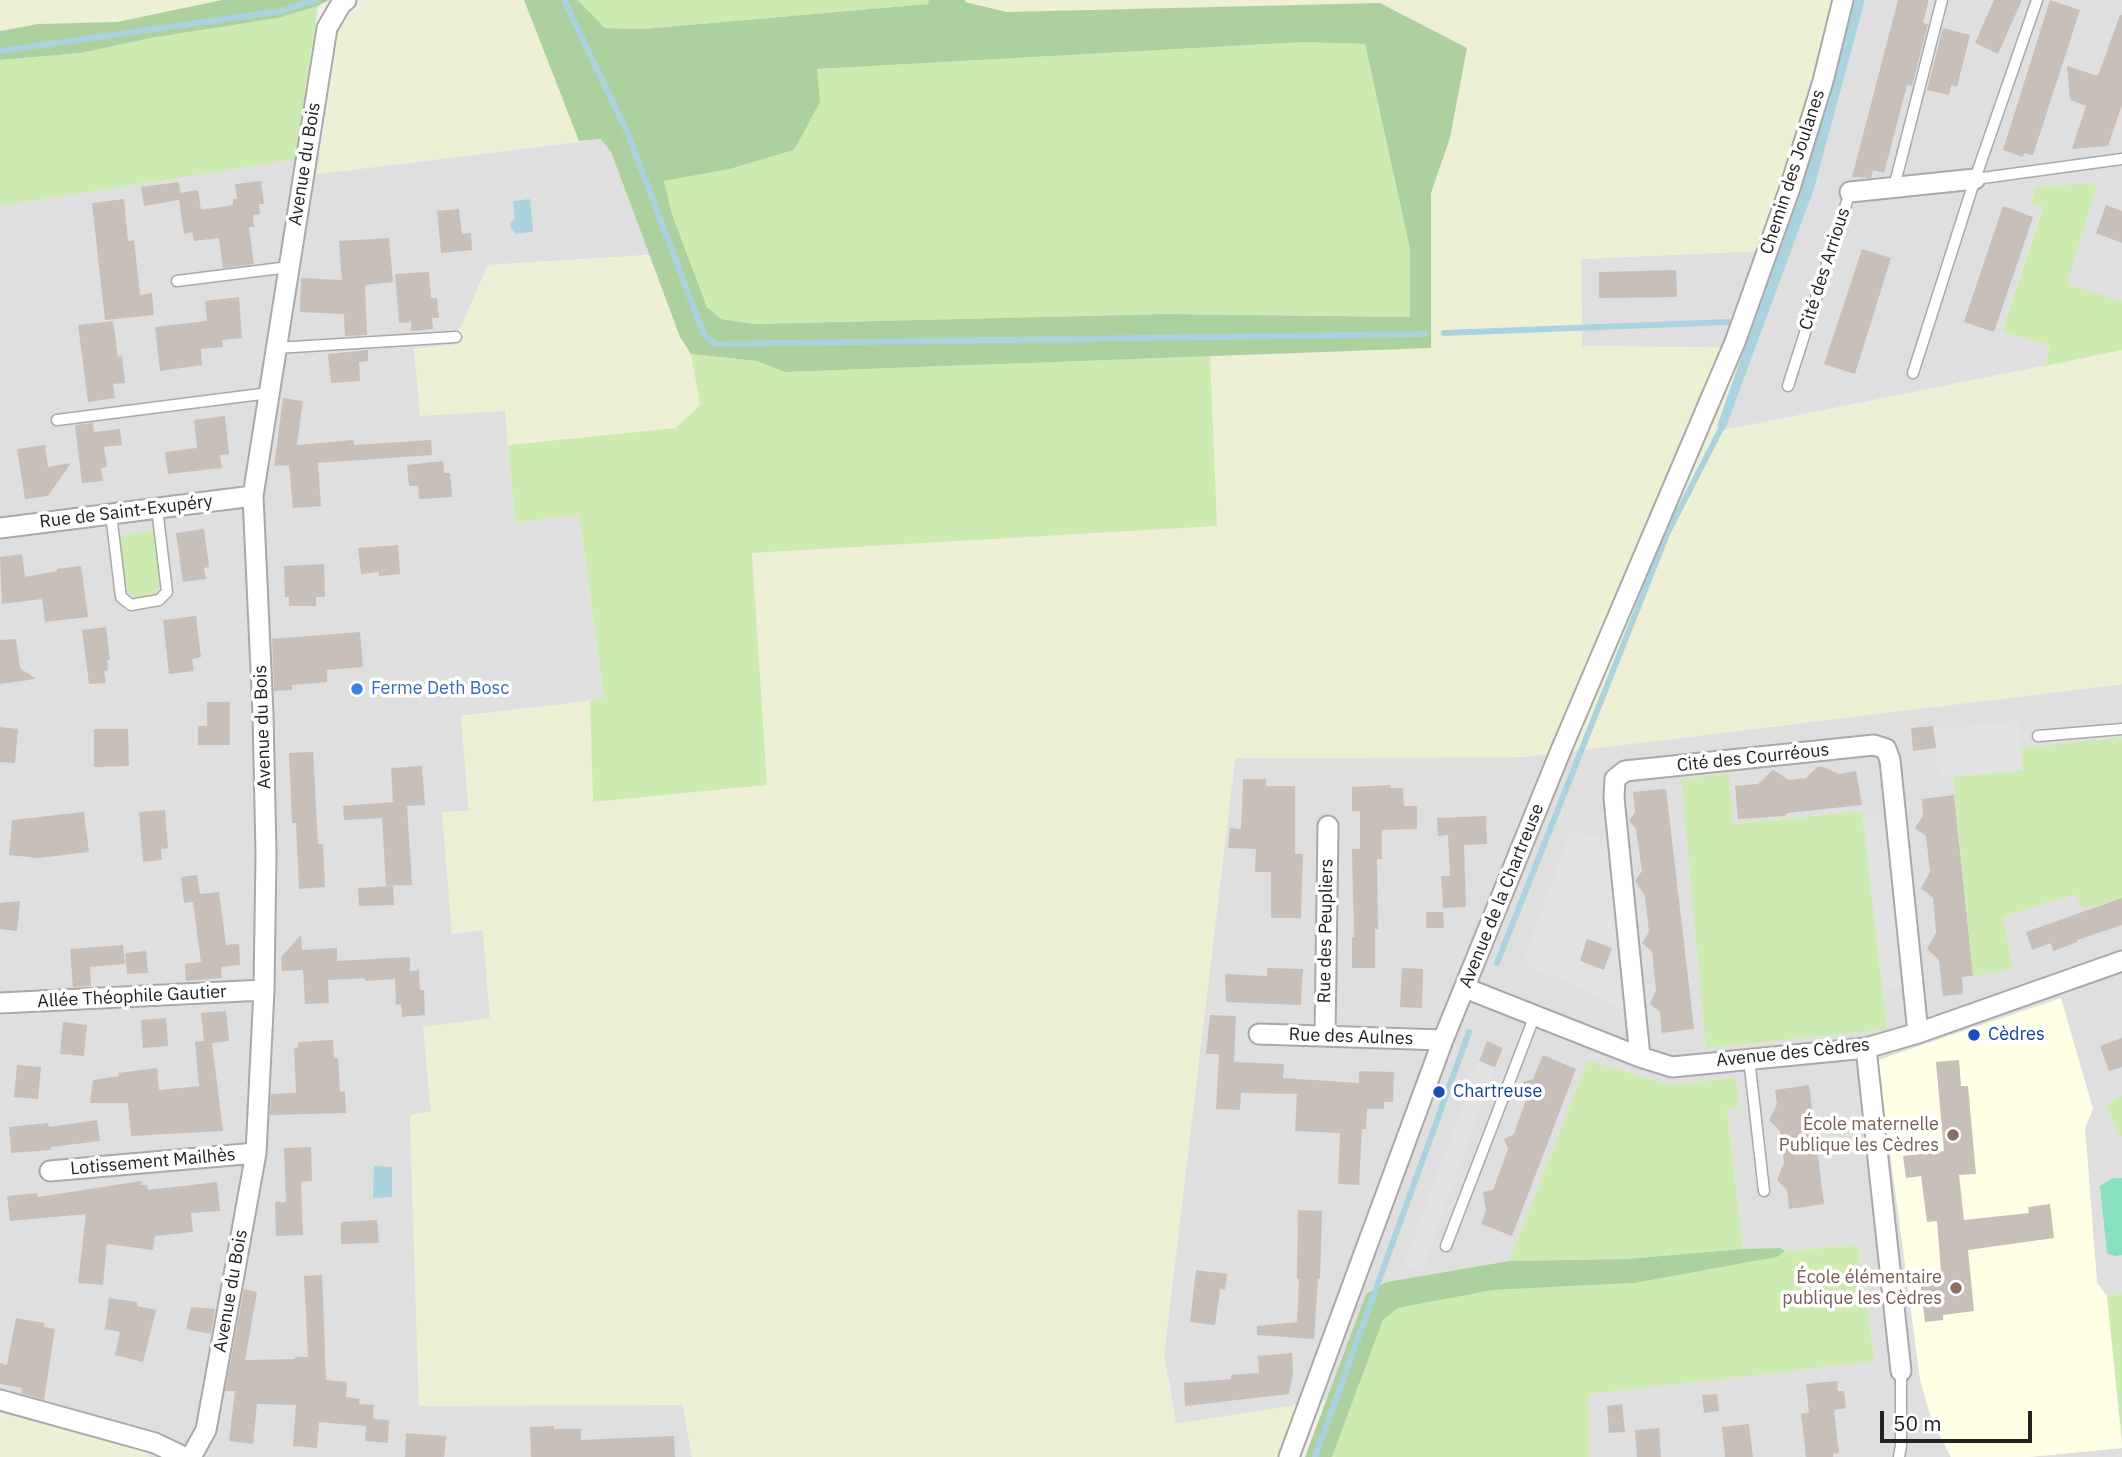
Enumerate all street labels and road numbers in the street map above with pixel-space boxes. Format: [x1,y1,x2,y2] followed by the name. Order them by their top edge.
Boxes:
[1756,87,1830,257] street label: Chemin des Joulanes
[285,101,325,227] street label: Avenue du Bois
[1795,205,1855,333] street label: Cité des Arrious
[38,491,214,533] street label: Rue de Saint-Exupéry
[250,664,276,790] street label: Avenue du Bois
[1676,739,1830,777] street label: Cité des Courréous
[1455,801,1549,991] street label: Avenue de la Chartreuse
[1314,858,1338,1004] street label: Rue des Peupliers
[37,981,227,1013] street label: Allée Théophile Gautier
[1288,1024,1414,1050] street label: Rue des Aulnes
[1715,1034,1871,1072] street label: Avenue des Cèdres
[69,1144,237,1180] street label: Lotissement Mailhès
[210,1228,252,1354] street label: Avenue du Bois

